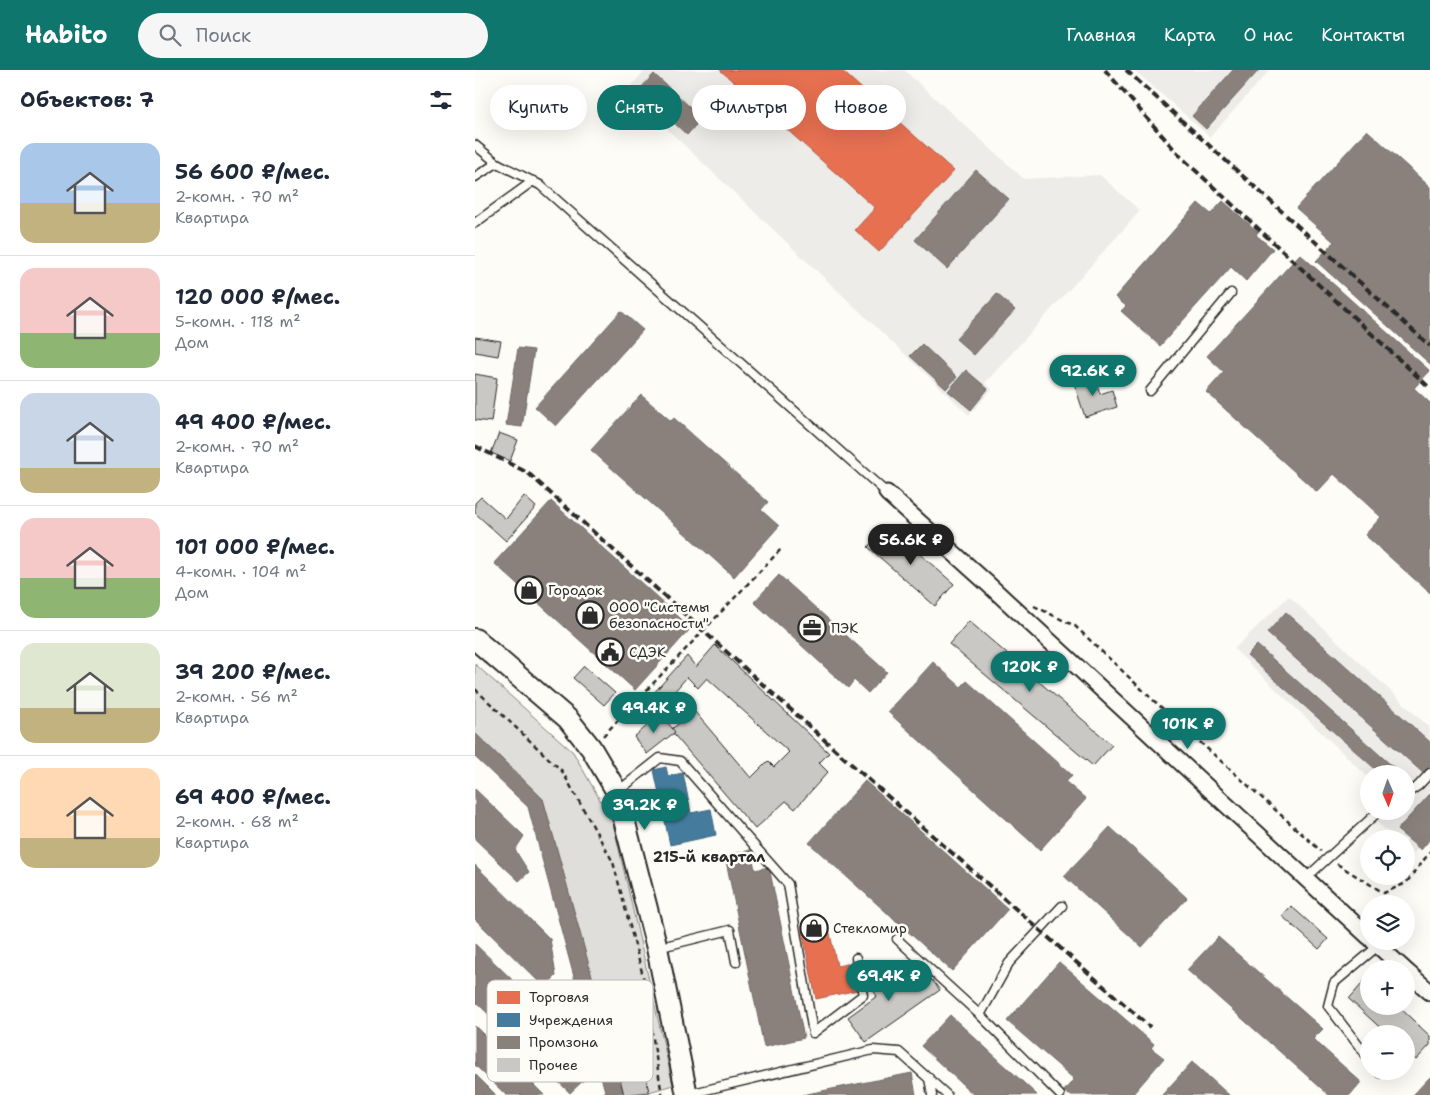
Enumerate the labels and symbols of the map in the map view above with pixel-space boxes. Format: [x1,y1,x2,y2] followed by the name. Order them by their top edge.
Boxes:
[1047,354,1139,397] pin: 92.6K ₽
[865,524,957,566] pin: 56.6K ₽
[514,575,544,605] shop icon: Городок
[548,581,603,599] place label: Городок
[609,598,709,632] place label: ООО "Системы безопасности"
[575,600,605,630] shop icon: ООО "Системы безопасности"
[797,613,827,643] office icon: ПЭК
[831,619,858,637] place label: ПЭК
[595,637,625,667] public building icon: СДЭК
[629,643,666,661] place label: СДЭК
[989,650,1071,693] pin: 120K ₽
[608,692,700,734] pin: 49.4K ₽
[1147,708,1229,750] pin: 101K ₽
[1360,765,1415,820] north arrow
[599,788,691,831] pin: 39.2K ₽
[653,847,765,867] district label: 215-й квартал
[799,913,829,943] shop icon: Стекломир
[833,919,907,937] place label: Стекломир
[843,960,935,1002] pin: 69.4K ₽
[487,980,653,1082] legend
[529,988,589,1006] text: Торговля
[529,1011,613,1029] text: Учреждения
[529,1033,598,1051] text: Промзона
[529,1056,578,1074] text: Прочее

